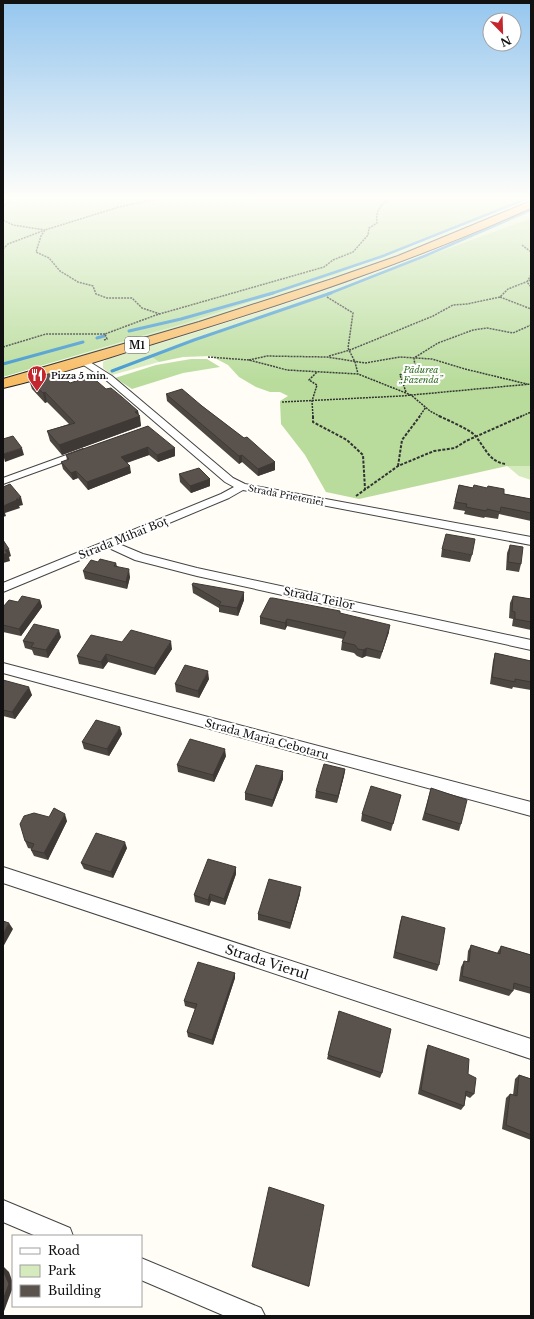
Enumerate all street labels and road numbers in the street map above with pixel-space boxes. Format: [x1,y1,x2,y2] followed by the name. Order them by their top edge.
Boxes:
[125,337,149,353] road number: M1
[247,482,325,508] street label: Strada Prieteniei
[76,513,171,562] street label: Strada Mihai Boț
[282,584,357,613] street label: Strada Teilor
[204,716,331,762] street label: Strada Maria Cebotaru
[223,941,311,983] street label: Strada Vierul

